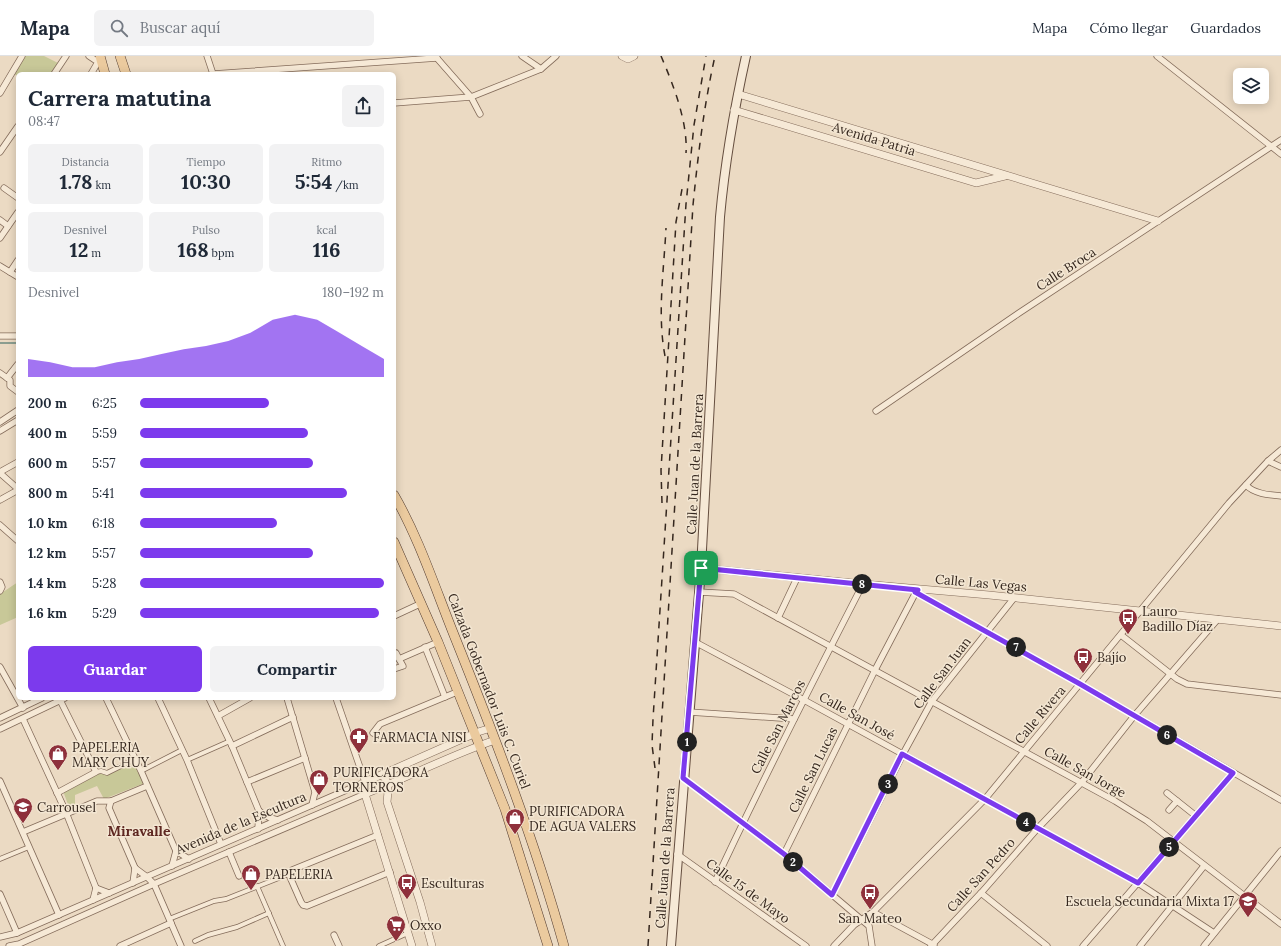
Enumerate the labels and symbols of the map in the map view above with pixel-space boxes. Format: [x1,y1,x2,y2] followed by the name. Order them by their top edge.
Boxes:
[829,118,918,160] street label: Avenida Patria
[1033,243,1099,295] street label: Calle Broca
[683,393,707,535] street label: Calle Juan de la Barrera
[684,551,718,585] pin
[934,571,1028,595] street label: Calle Las Vegas
[852,574,872,594] pin: 8
[444,591,534,792] street label: Calzada Gobernador Luis C. Curiel
[1142,603,1213,635] place label: Lauro Badillo Díaz
[1117,607,1139,635] bus stop icon: Lauro Badillo Díaz
[909,633,975,712] street label: Calle San Juan
[1006,637,1026,657] pin: 7
[1072,646,1094,674] bus stop icon: Bajío
[1097,649,1127,666] place label: Bajío
[747,677,809,777] street label: Calle San Marcos
[1011,682,1069,748] street label: Calle Rivera
[816,688,898,744] street label: Calle San José
[785,724,841,816] street label: Calle San Lucas
[1157,725,1177,745] pin: 6
[348,726,370,754] pharmacy icon: FARMACIA NISI
[373,729,467,746] place label: FARMACIA NISI
[677,732,697,752] pin: 1
[72,739,150,771] place label: PAPELERIA MARY CHUY
[47,743,69,771] shop icon: PAPELERIA MARY CHUY
[1041,743,1129,801] street label: Calle San Jorge
[333,764,429,796] place label: PURIFICADORA TORNEROS
[308,768,330,796] shop icon: PURIFICADORA TORNEROS
[878,774,898,794] pin: 3
[652,787,678,929] street label: Calle Juan de la Barrera
[172,788,309,859] street label: Avenida de la Escultura
[12,796,34,824] school or university icon: Carrousel
[37,799,96,816] place label: Carrousel
[529,803,636,835] place label: PURIFICADORA DE AGUA VALERS
[504,807,526,835] shop icon: PURIFICADORA DE AGUA VALERS
[1016,812,1036,832] pin: 4
[108,822,171,840] district label: Miravalle
[943,834,1019,916] street label: Calle San Pedro
[1159,837,1179,857] pin: 5
[783,852,803,872] pin: 2
[703,855,794,927] street label: Calle 15 de Mayo
[240,863,262,891] shop icon: PAPELERIA
[265,866,334,883] place label: PAPELERIA
[396,872,418,900] bus stop icon: Esculturas
[421,875,484,892] place label: Esculturas
[859,882,881,910] bus stop icon: San Mateo
[1237,890,1259,918] school or university icon: Escuela Secundaria Mixta 17
[1065,893,1234,910] place label: Escuela Secundaria Mixta 17
[838,910,902,927] place label: San Mateo
[385,914,407,942] supermarket icon: Oxxo
[410,917,442,934] place label: Oxxo

